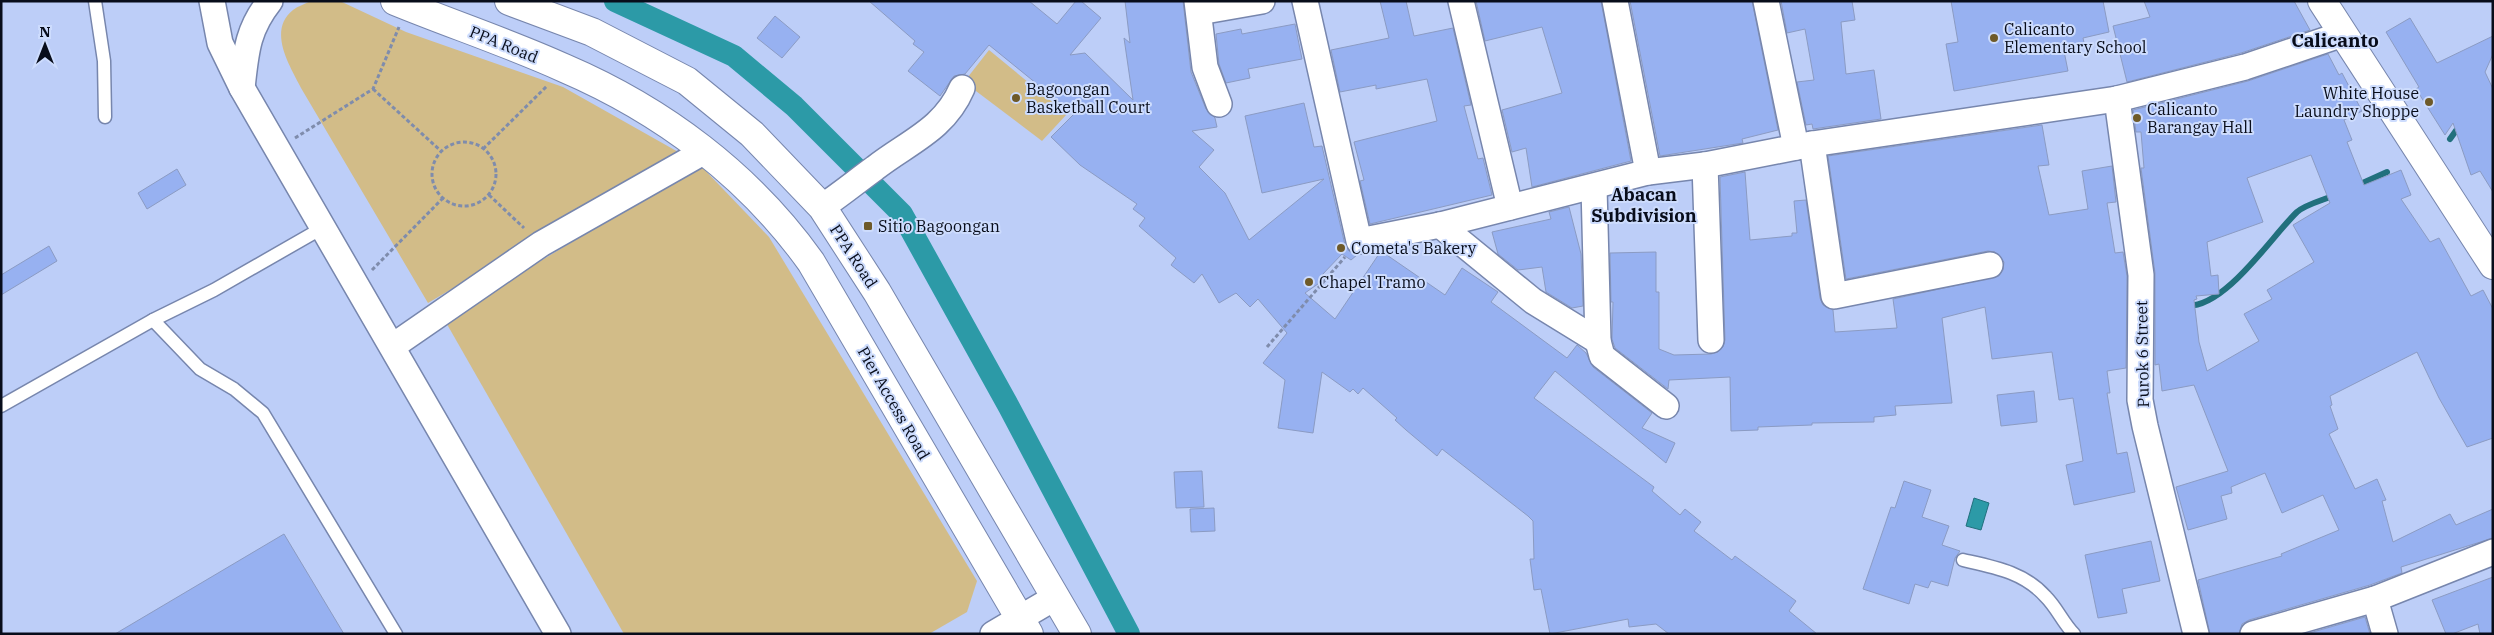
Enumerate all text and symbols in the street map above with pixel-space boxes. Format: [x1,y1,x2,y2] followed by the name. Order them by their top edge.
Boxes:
[2004,19,2147,57] place label: Calicanto Elementary School
[20,20,70,70] north arrow
[467,21,541,67] street label: PPA Road
[39,23,51,41] text: N
[2291,28,2379,52] district label: Calicanto
[1988,32,2000,44] marker: Calicanto Elementary School
[1026,79,1151,117] place label: Bagoongan Basketball Court
[2294,83,2419,121] place label: White House Laundry Shoppe
[1010,92,1022,104] marker: Bagoongan Basketball Court
[2423,96,2435,108] marker: White House Laundry Shoppe
[2147,99,2253,137] place label: Calicanto Barangay Hall
[2131,112,2143,124] marker: Calicanto Barangay Hall
[1591,183,1697,227] district label: Abacan Subdivision
[878,216,1000,236] place label: Sitio Bagoongan
[826,220,882,292] street label: PPA Road
[862,220,874,232] marker: Sitio Bagoongan
[1351,238,1477,258] place label: Cometa's Bakery
[1335,242,1347,254] marker: Cometa's Bakery
[1319,272,1425,292] place label: Chapel Tramo
[1303,276,1315,288] marker: Chapel Tramo
[2131,300,2153,408] street label: Purok 6 Street
[853,343,935,463] street label: Pier Access Road

